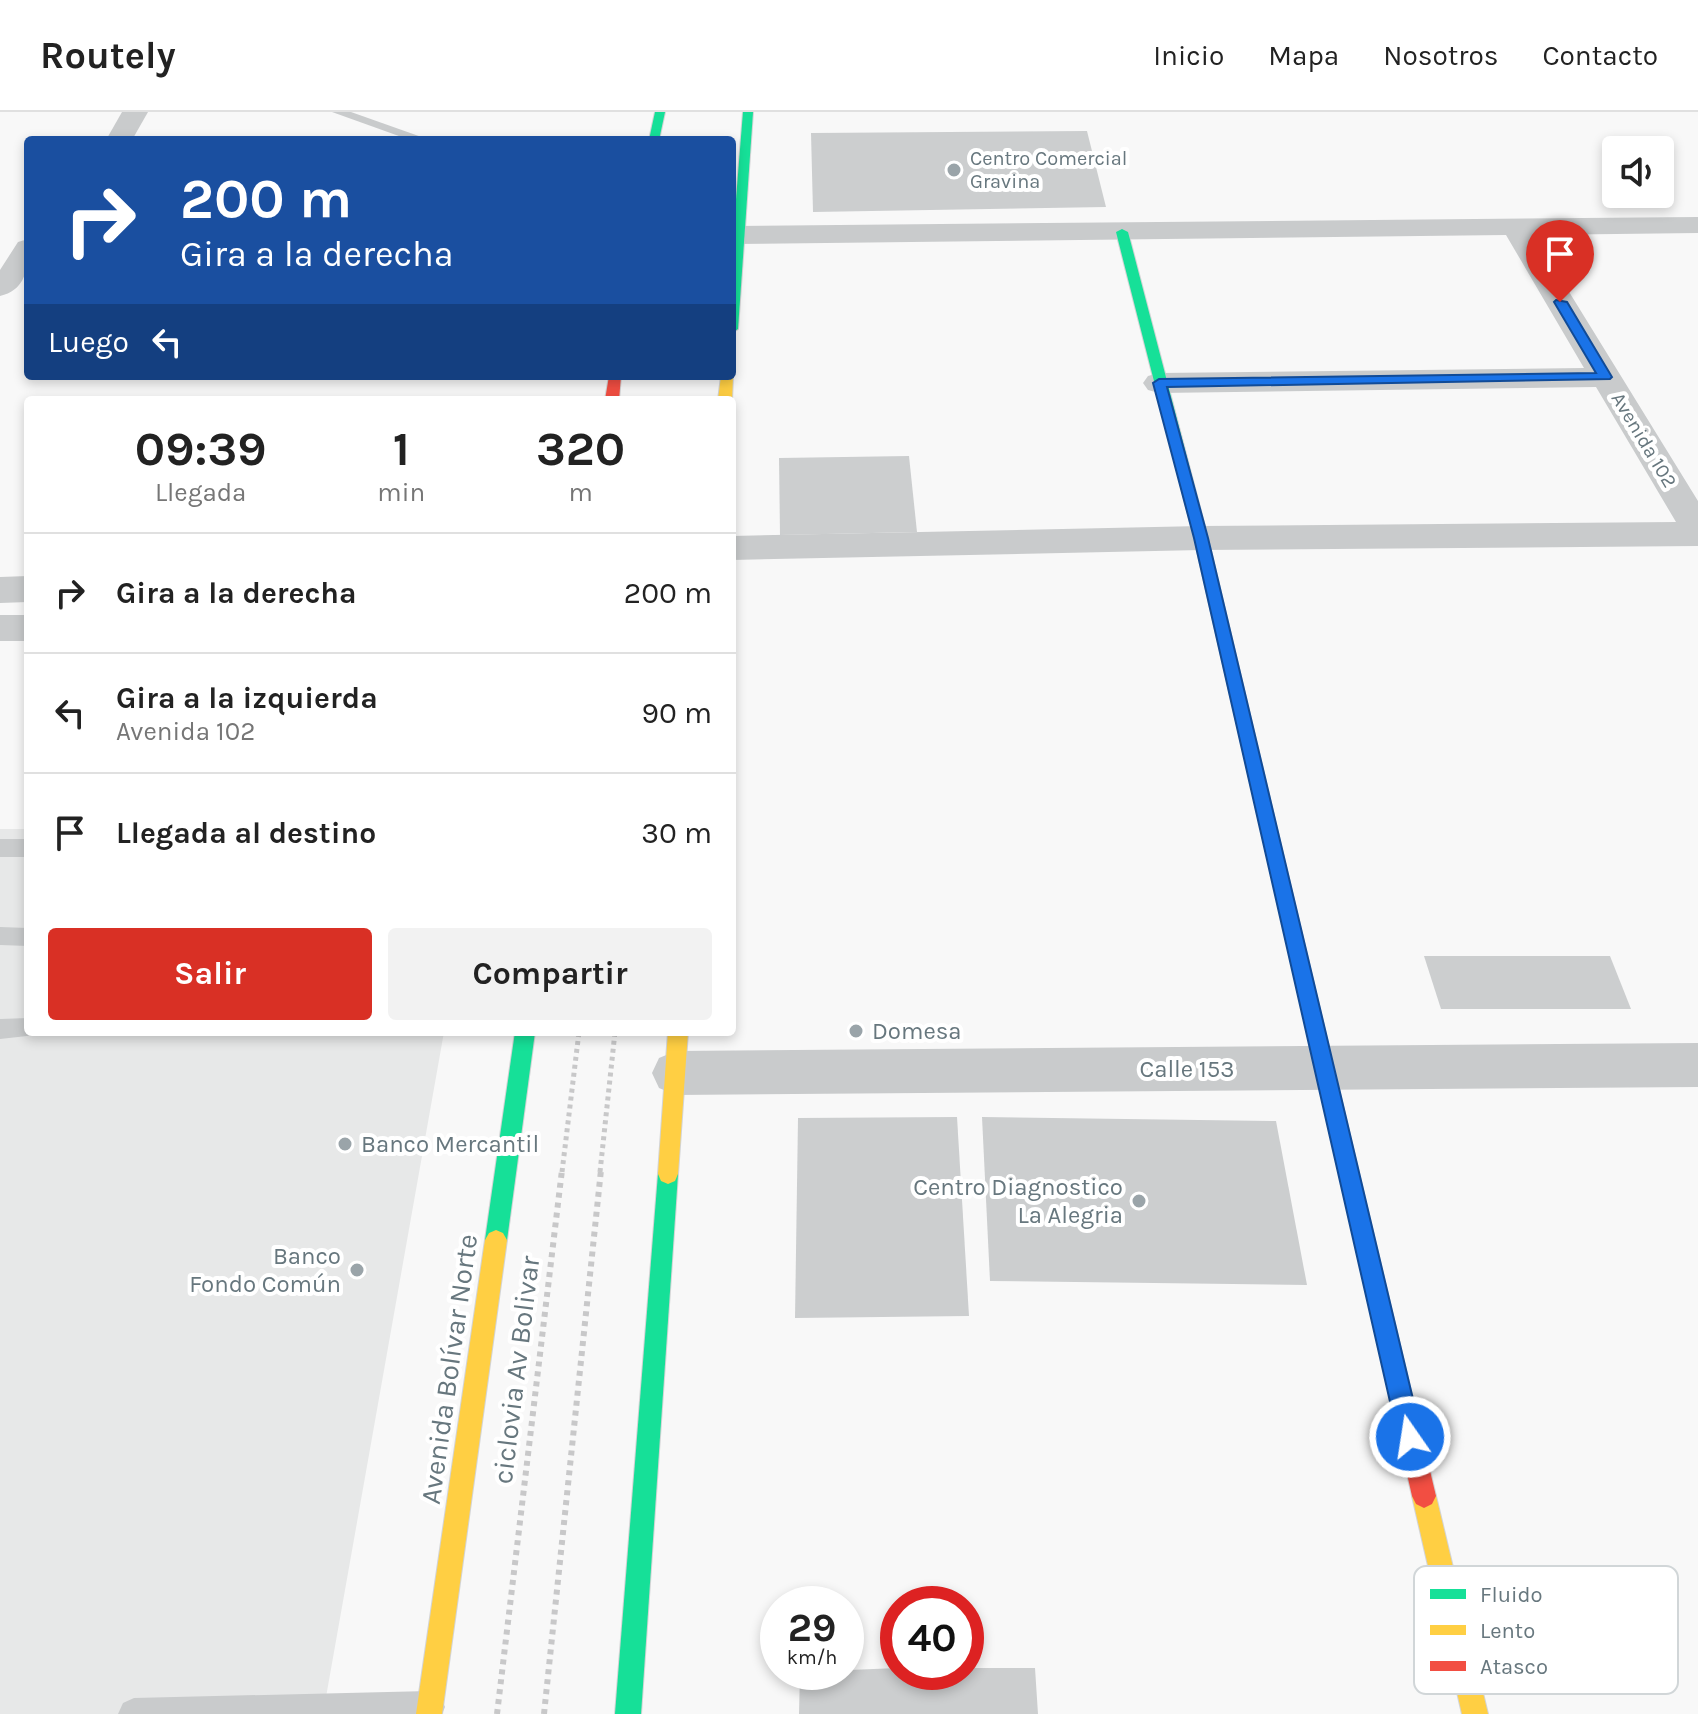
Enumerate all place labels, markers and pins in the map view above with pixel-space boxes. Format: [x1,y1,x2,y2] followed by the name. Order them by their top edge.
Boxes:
[970,147,1127,193] place label: Centro Comercial Gravina
[945,161,963,179] marker: Centro Comercial Gravina
[1526,220,1594,302] pin
[872,1017,962,1045] place label: Domesa
[847,1022,865,1040] marker: Domesa
[361,1130,539,1158] place label: Banco Mercantil
[336,1135,354,1153] marker: Banco Mercantil
[913,1173,1123,1229] place label: Centro Diagnostico La Alegria
[1130,1192,1148,1210] marker: Centro Diagnostico La Alegria
[189,1242,341,1298] place label: Banco Fondo Común
[348,1261,366,1279] marker: Banco Fondo Común

